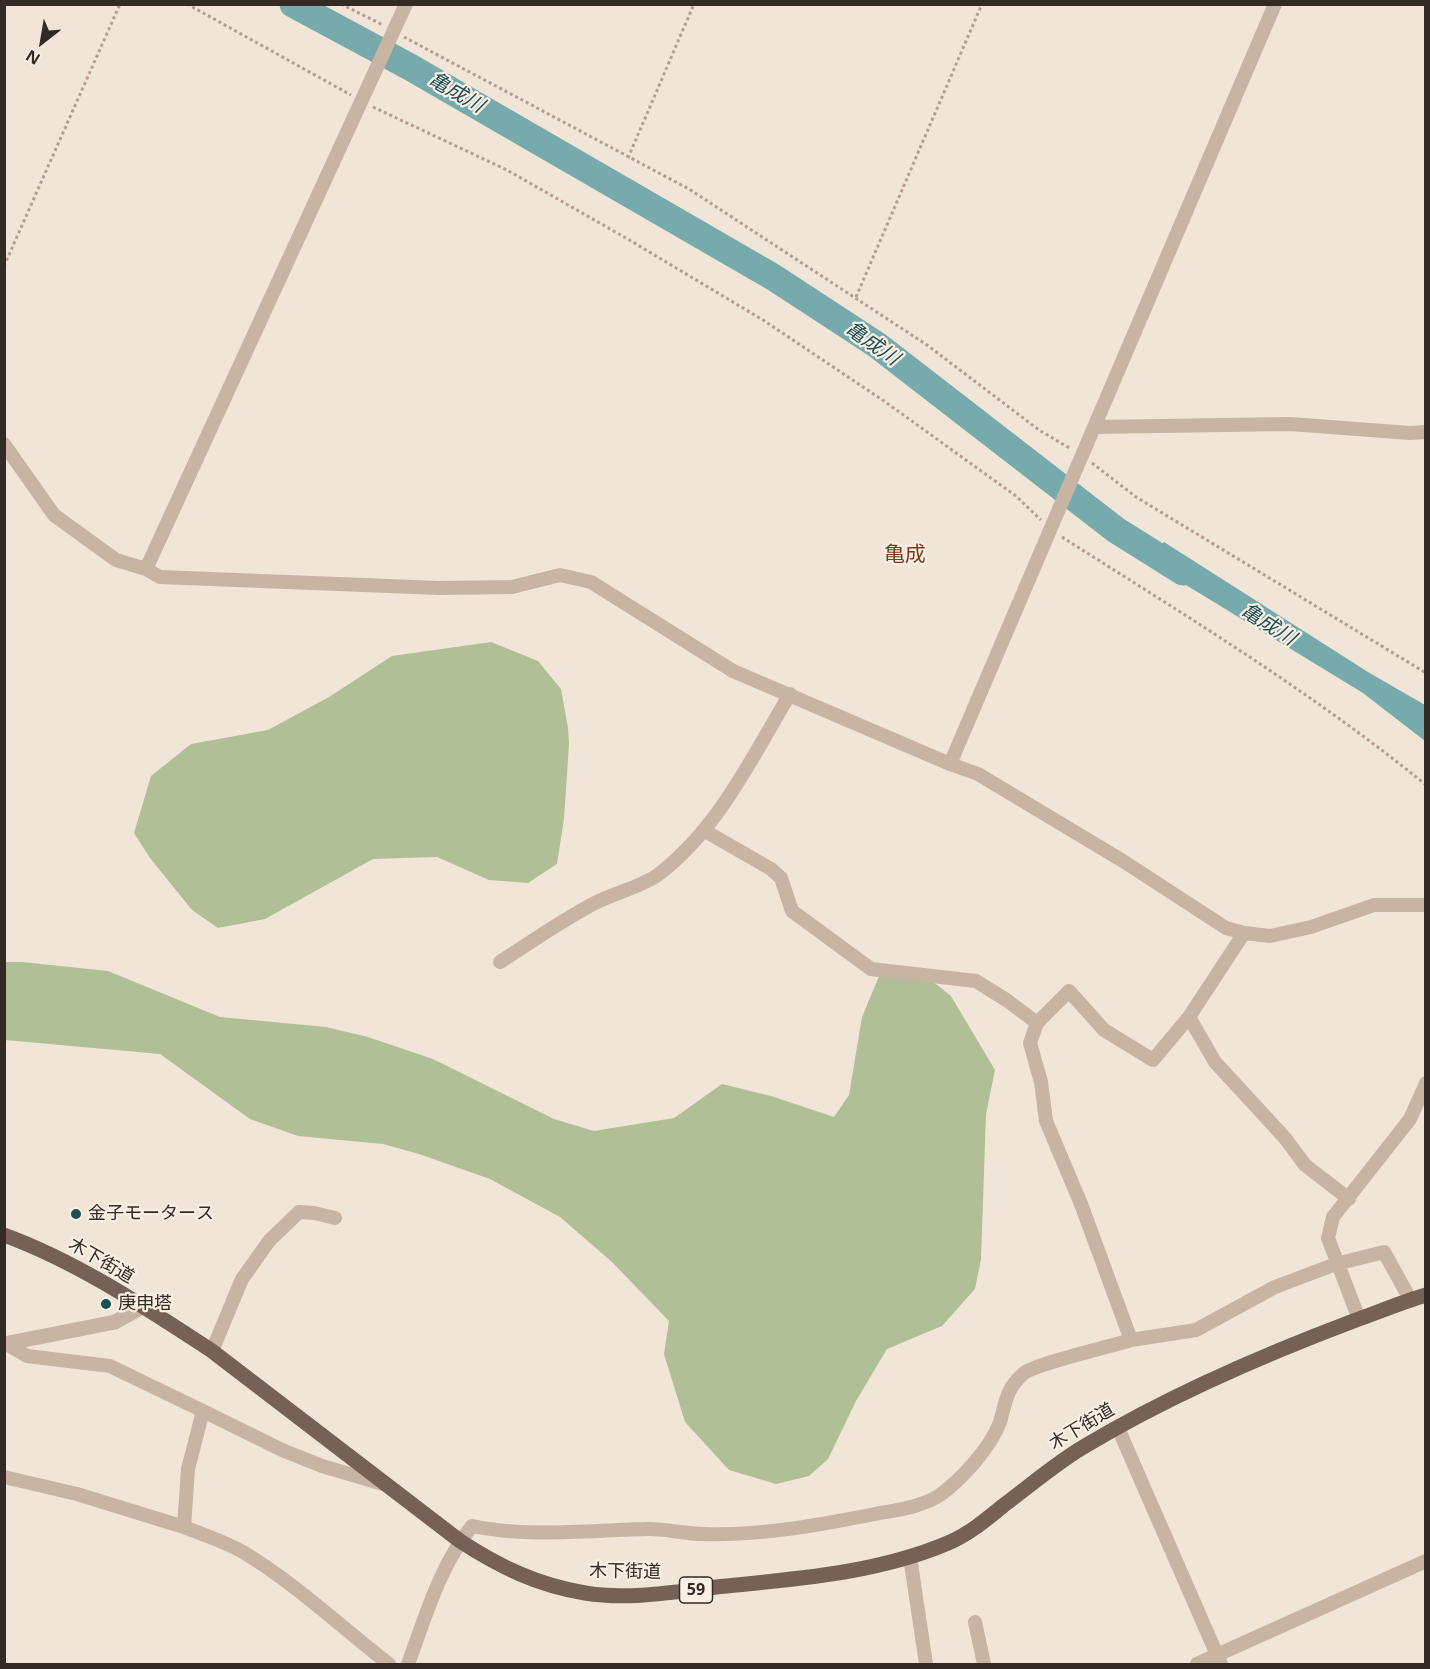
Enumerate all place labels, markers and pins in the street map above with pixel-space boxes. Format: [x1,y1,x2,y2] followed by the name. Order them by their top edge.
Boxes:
[88,1203,214,1225] place label: 金子モータース
[69,1207,83,1221] marker: 金子モータース
[118,1293,172,1315] place label: 庚申塔
[99,1297,113,1311] marker: 庚申塔

